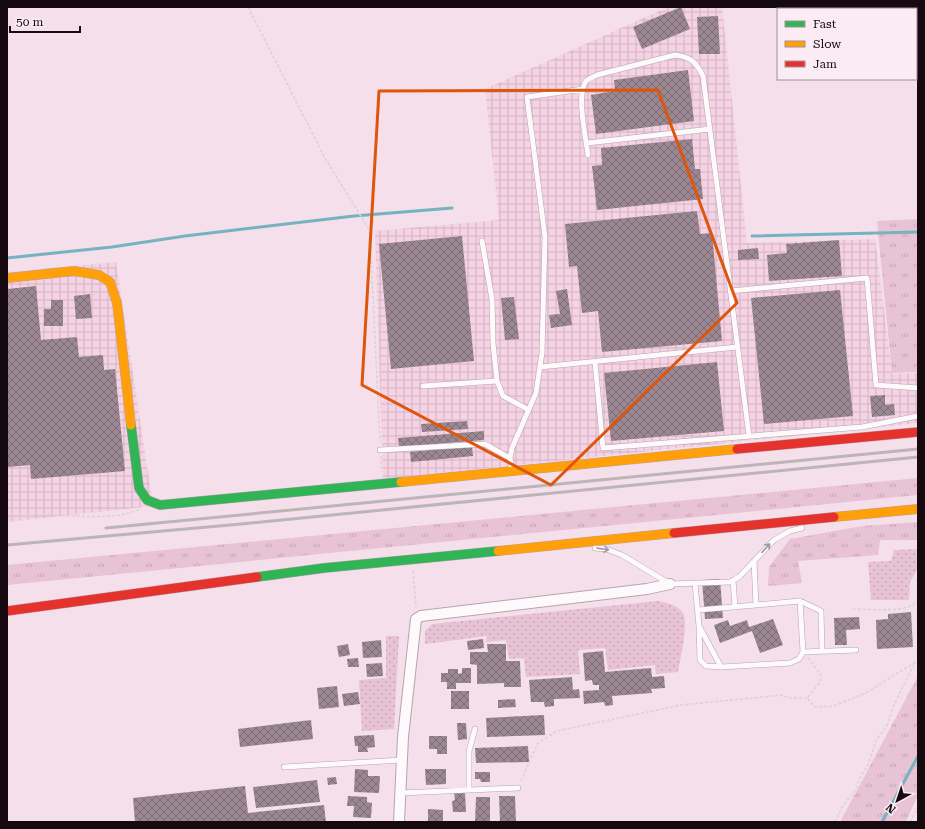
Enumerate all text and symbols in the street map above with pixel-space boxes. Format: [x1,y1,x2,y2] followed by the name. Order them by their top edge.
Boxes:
[10,8,80,34] scale bar
[777,8,917,80] legend
[16,15,43,29] text: 50 m
[813,17,837,31] text: Fast
[813,37,841,51] text: Slow
[813,57,837,71] text: Jam
[761,543,771,553] one-way arrow
[596,545,609,553] one-way arrow
[877,781,917,821] north arrow
[883,800,898,816] text: N

